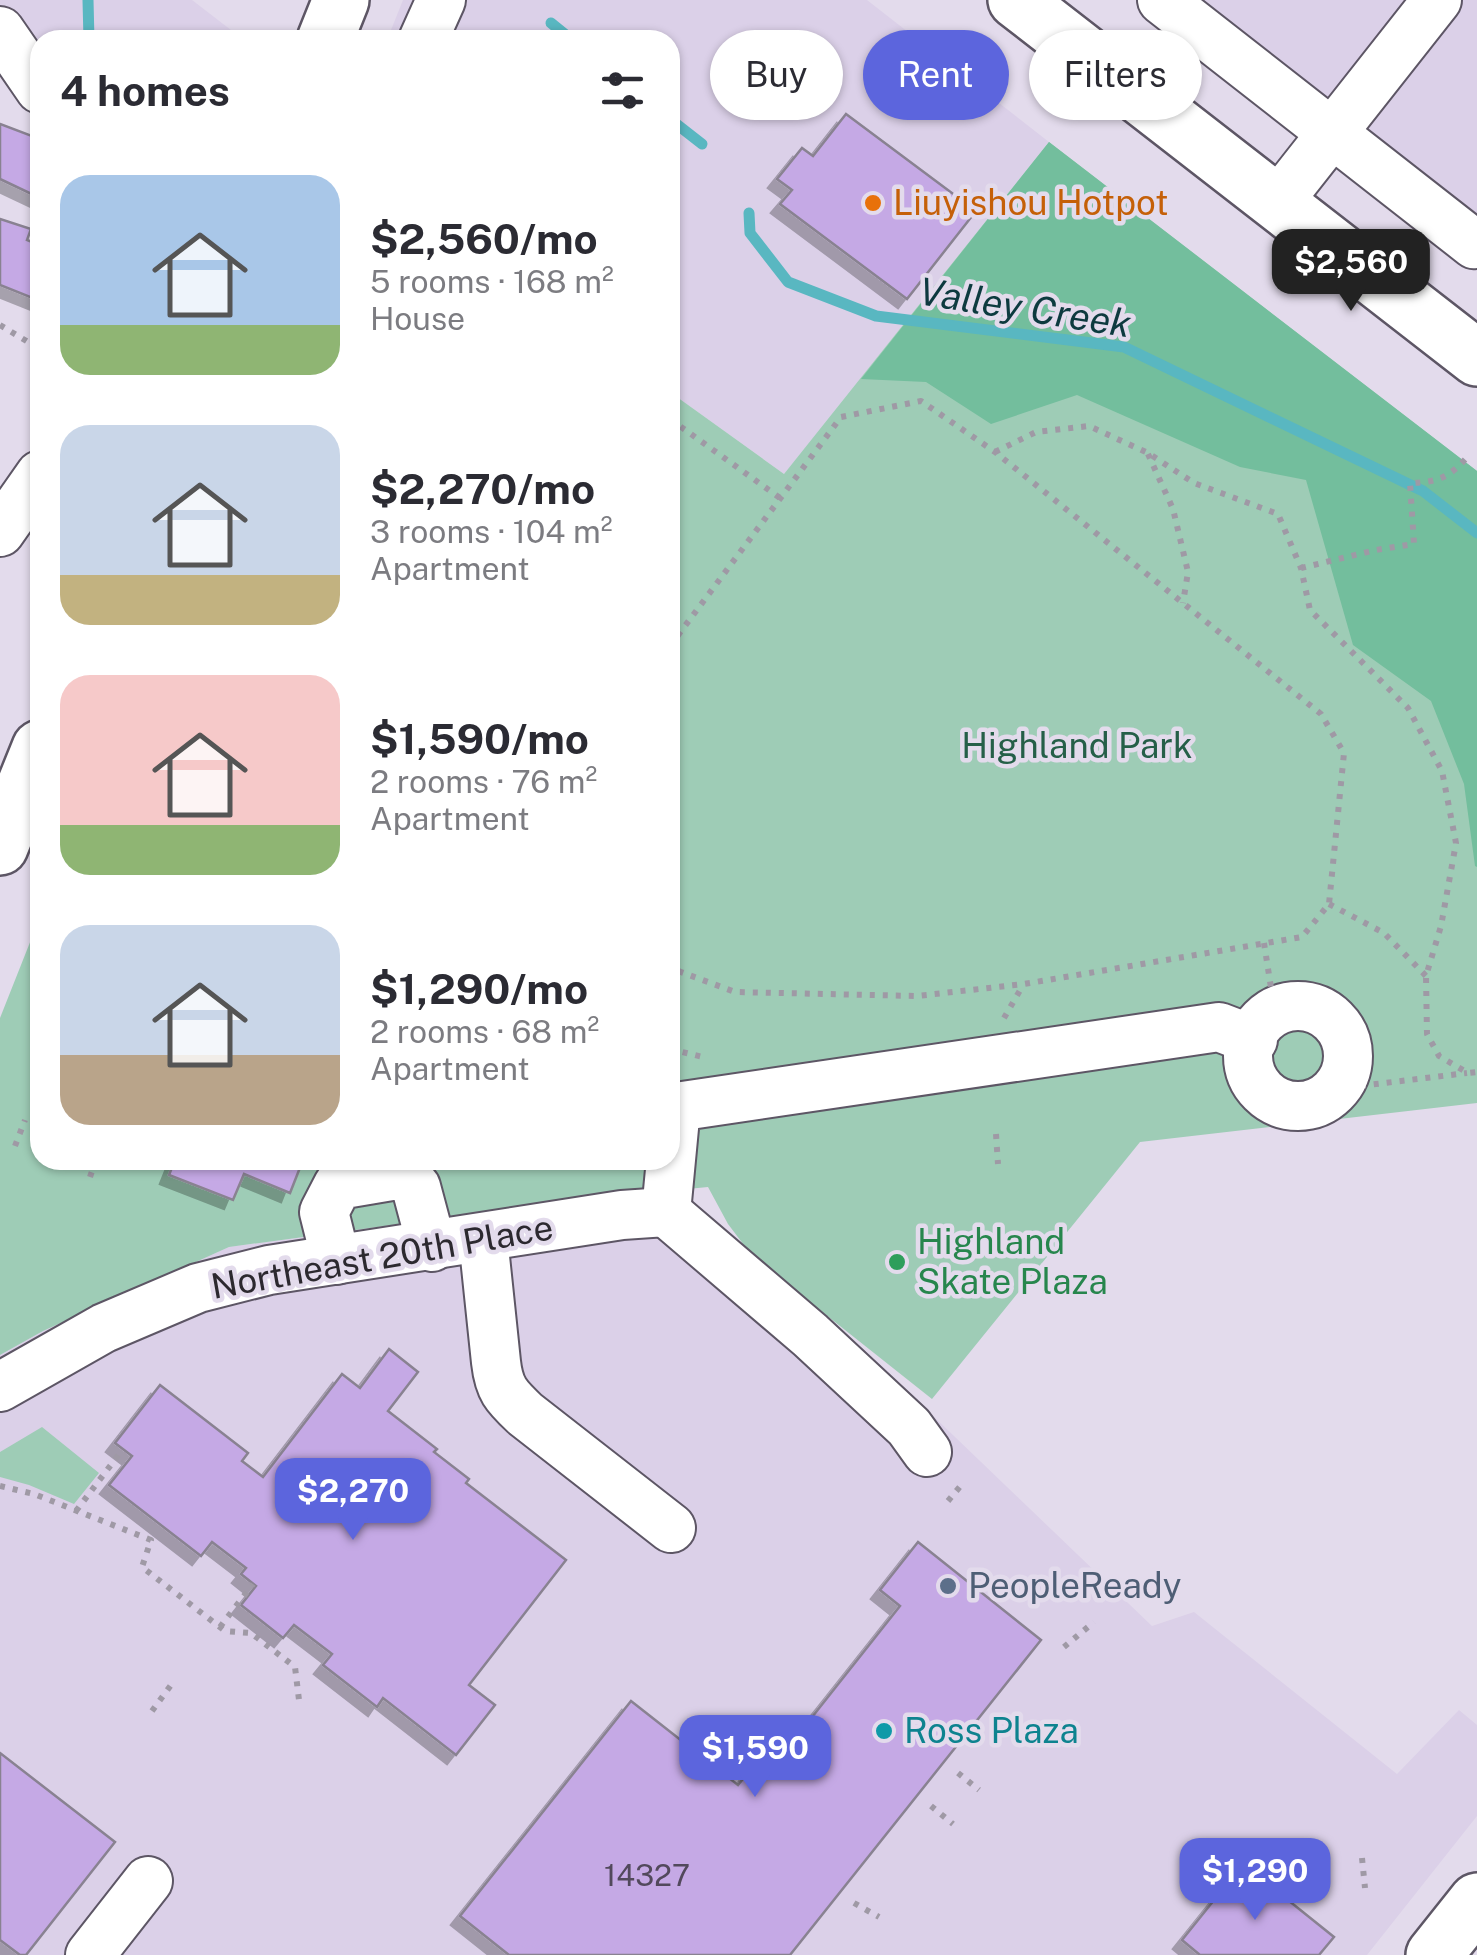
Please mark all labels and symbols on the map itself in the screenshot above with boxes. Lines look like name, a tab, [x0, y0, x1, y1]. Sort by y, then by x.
place label: Liuyishou Hotpot	[893, 182, 1169, 223]
marker: Liuyishou Hotpot	[862, 192, 884, 214]
pin: $2,560	[1270, 229, 1432, 314]
water label: Valley Creek	[916, 269, 1135, 347]
park label: Highland Park	[961, 725, 1193, 766]
street label: Northeast 20th Place	[208, 1206, 556, 1307]
place label: Highland Skate Plaza	[917, 1221, 1108, 1302]
marker: Highland Skate Plaza	[886, 1251, 908, 1273]
pin: $2,270	[272, 1458, 434, 1543]
place label: PeopleReady	[968, 1565, 1181, 1606]
marker: PeopleReady	[937, 1575, 959, 1597]
place label: Ross Plaza	[904, 1710, 1079, 1751]
pin: $1,590	[674, 1715, 836, 1800]
marker: Ross Plaza	[873, 1720, 895, 1742]
pin: $1,290	[1174, 1838, 1336, 1923]
house number: 14327	[604, 1857, 690, 1893]

